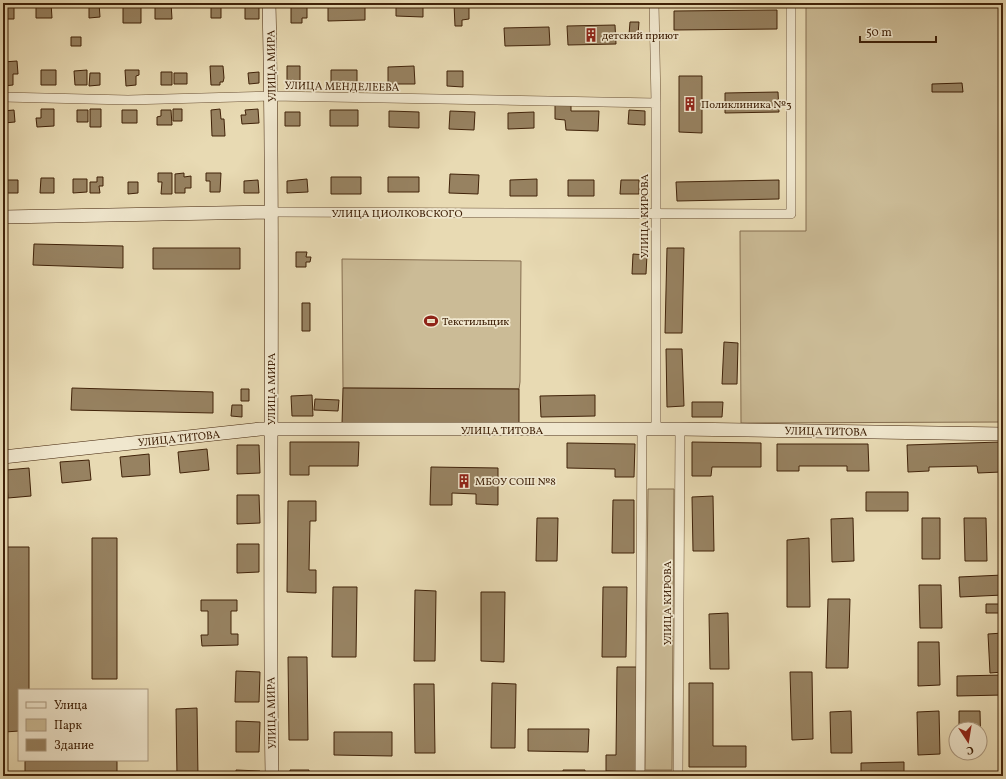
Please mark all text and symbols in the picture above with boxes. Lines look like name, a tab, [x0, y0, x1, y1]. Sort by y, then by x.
scale bar	[860, 18, 936, 44]
text: 50 m	[866, 25, 892, 41]
building icon: детский приют	[583, 27, 599, 43]
street label: УЛИЦА МИРА	[264, 29, 281, 102]
place label: детский приют	[602, 29, 679, 44]
street label: УЛИЦА МЕНДЕЛЕЕВА	[284, 79, 400, 96]
building icon: Поликлиника №3	[682, 96, 698, 112]
place label: Поликлиника №3	[701, 98, 792, 113]
street label: УЛИЦА КИРОВА	[638, 173, 653, 258]
street label: УЛИЦА ЦИОЛКОВСКОГО	[332, 207, 462, 222]
sports icon: Текстильщик	[423, 313, 439, 329]
place label: Текстильщик	[442, 315, 509, 330]
street label: УЛИЦА МИРА	[265, 353, 280, 425]
street label: УЛИЦА ТИТОВА	[461, 424, 544, 439]
street label: УЛИЦА ТИТОВА	[784, 424, 868, 441]
street label: УЛИЦА ТИТОВА	[137, 428, 221, 451]
building icon: МБОУ СОШ №8	[456, 473, 472, 489]
place label: МБОУ СОШ №8	[475, 475, 556, 490]
street label: УЛИЦА КИРОВА	[661, 560, 676, 645]
street label: УЛИЦА МИРА	[264, 676, 281, 749]
legend	[18, 689, 148, 761]
text: Улица	[54, 698, 87, 714]
text: Парк	[54, 718, 82, 734]
north arrow	[948, 721, 988, 761]
text: Здание	[54, 738, 94, 754]
text: С	[965, 741, 975, 757]

